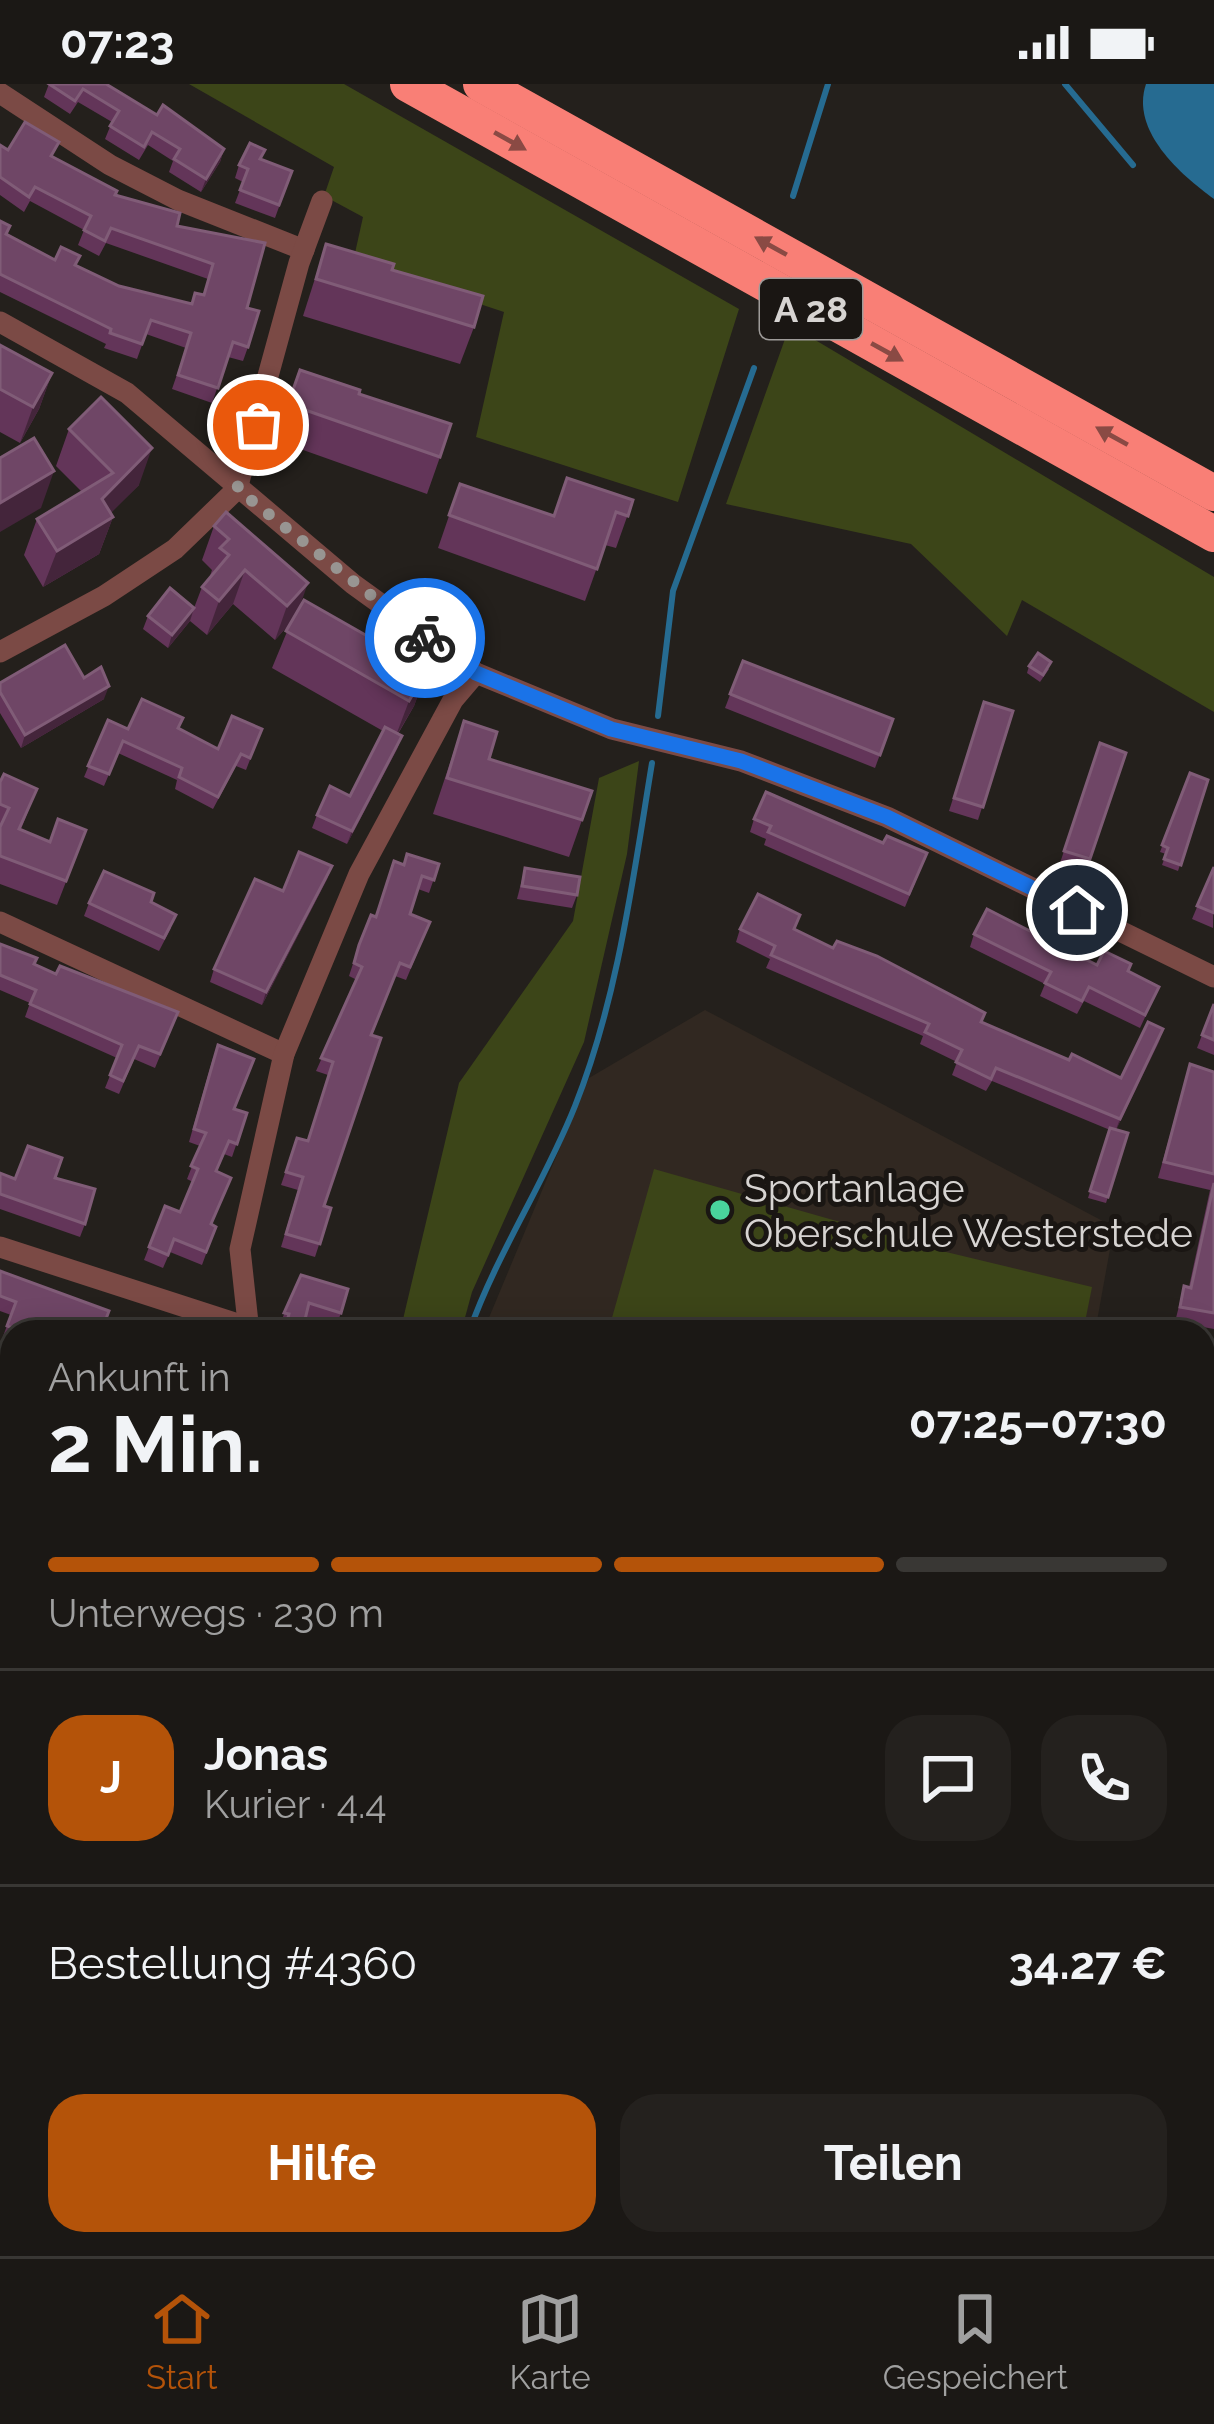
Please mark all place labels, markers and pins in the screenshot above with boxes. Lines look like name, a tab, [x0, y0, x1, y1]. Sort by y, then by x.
pin	[207, 374, 309, 476]
pin	[1026, 859, 1128, 961]
place label: Sportanlage Oberschule Westerstede	[744, 1165, 1193, 1256]
marker: Sportanlage Oberschule Westerstede	[707, 1197, 733, 1223]

